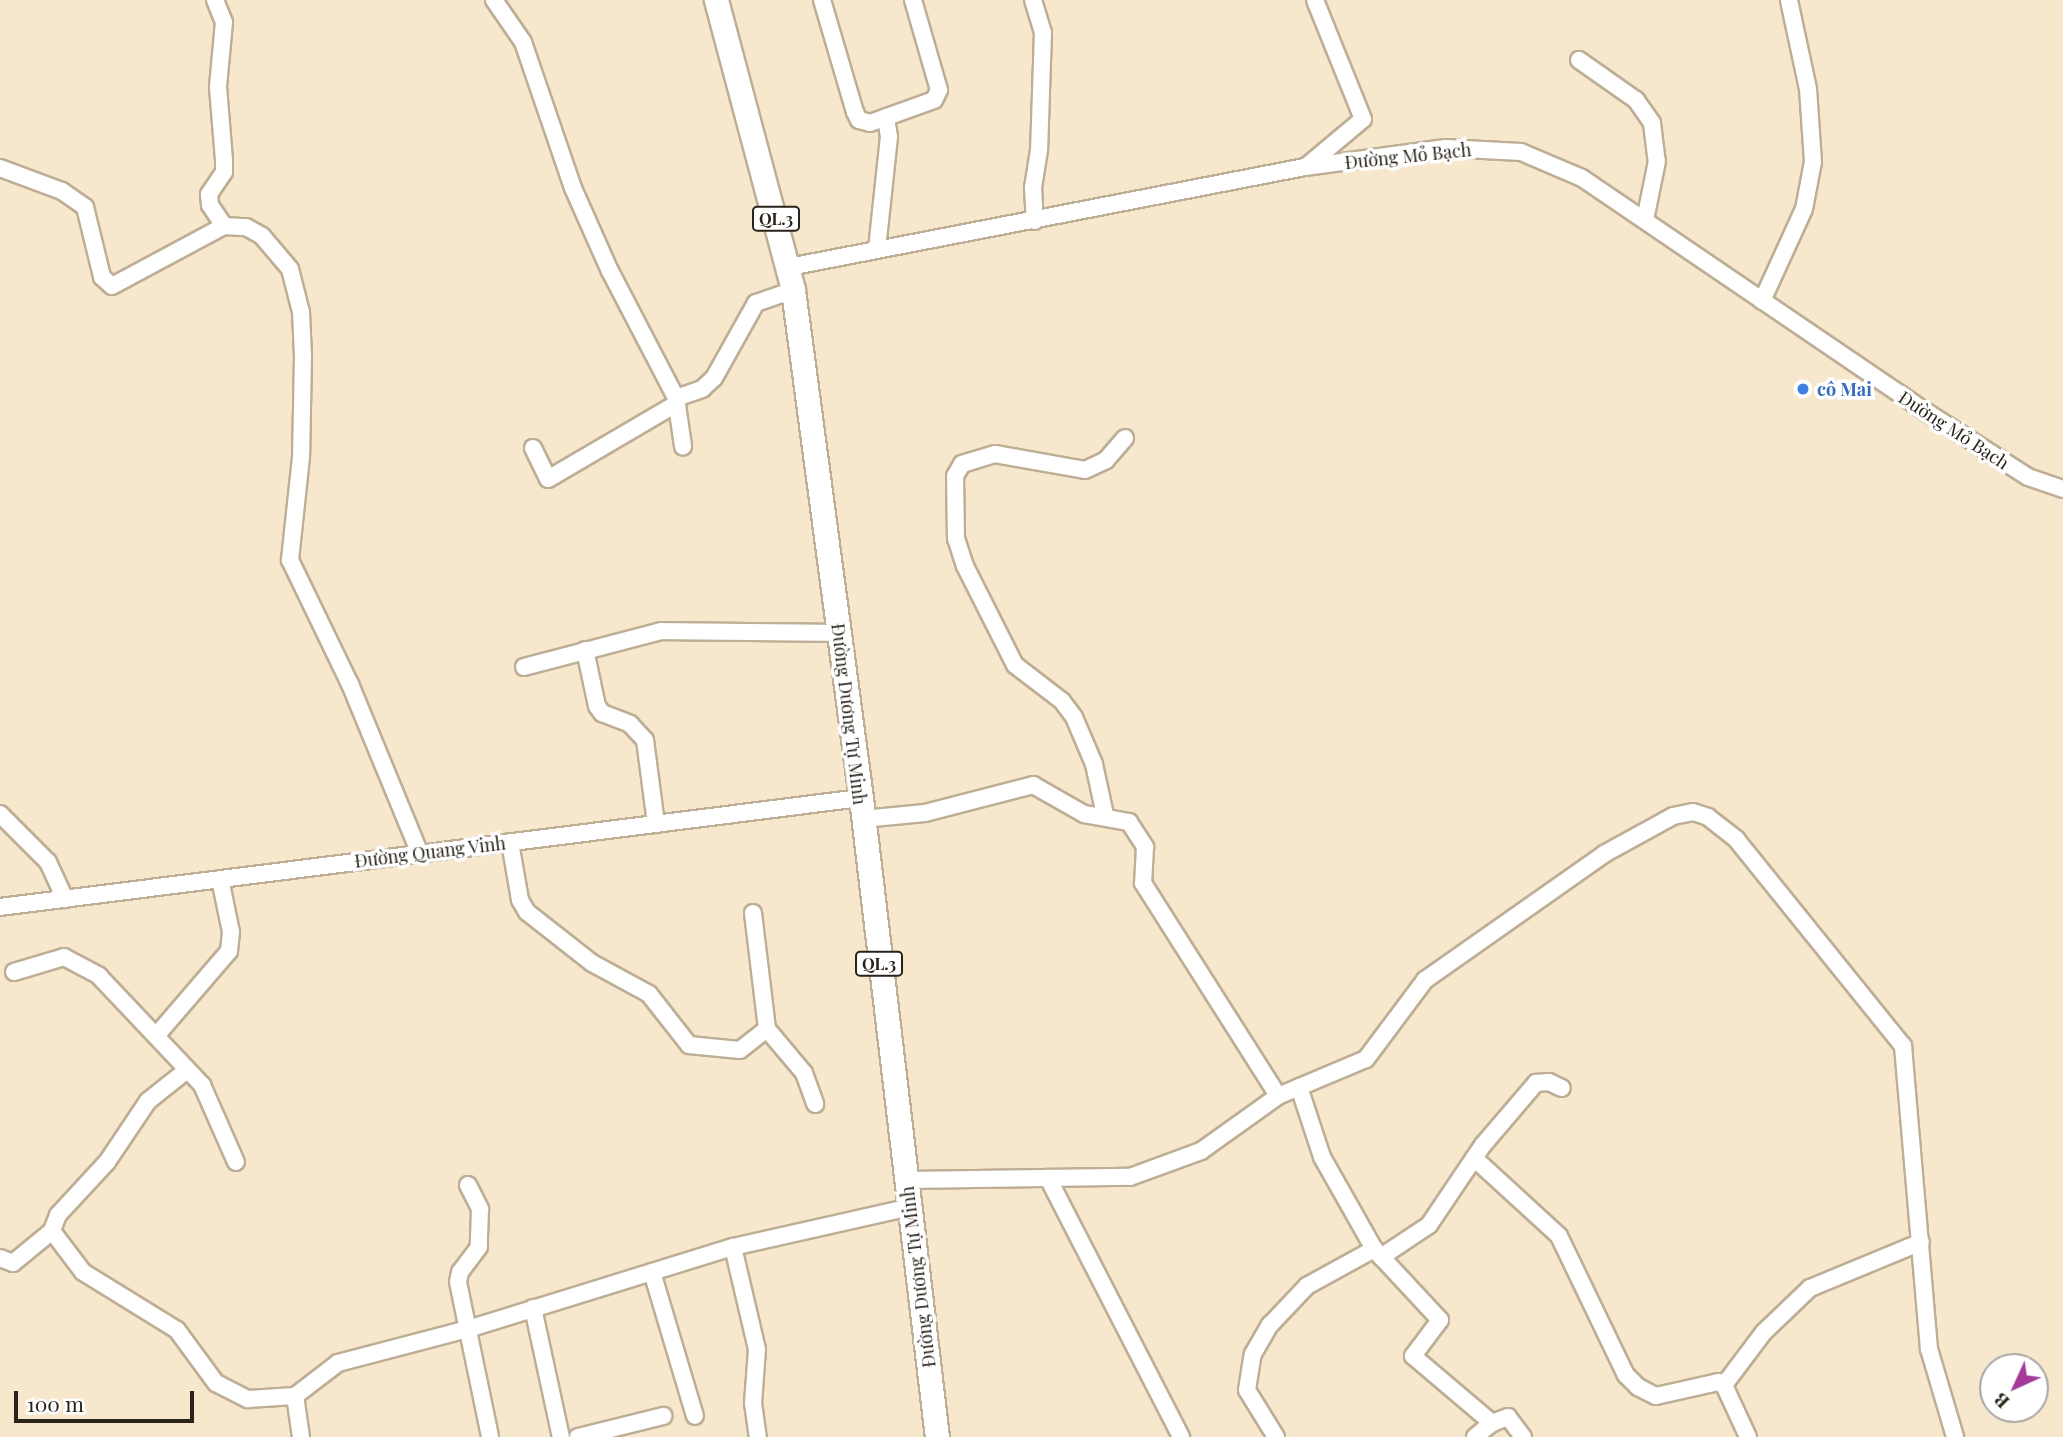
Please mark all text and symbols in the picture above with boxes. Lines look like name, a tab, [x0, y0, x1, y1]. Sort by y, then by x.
street label: Đường Mỏ Bạch	[1344, 139, 1472, 173]
road number: QL.3	[752, 206, 800, 232]
place label: cô Mai	[1817, 378, 1872, 400]
marker: cô Mai	[1795, 381, 1811, 397]
street label: Đường Mỏ Bạch	[1895, 386, 2013, 474]
street label: Đường Dương Tự Minh	[827, 622, 871, 806]
street label: Đường Quang Vinh	[353, 832, 507, 872]
road number: QL.3	[854, 952, 903, 976]
street label: Đường Dương Tự Minh	[896, 1185, 940, 1369]
north arrow	[1979, 1353, 2049, 1423]
scale bar	[18, 1378, 198, 1422]
text: B	[1987, 1388, 2014, 1415]
text: 100 m	[27, 1389, 84, 1417]

